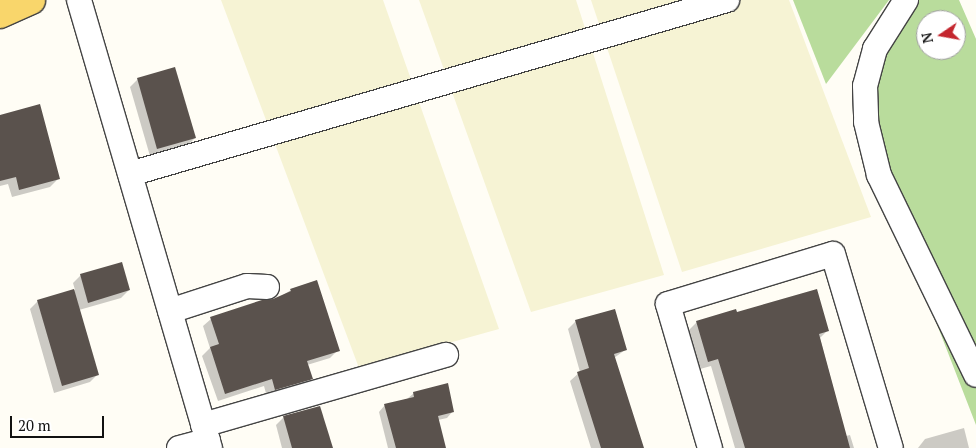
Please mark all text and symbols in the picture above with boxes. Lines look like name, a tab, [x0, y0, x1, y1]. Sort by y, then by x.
north arrow	[916, 10, 966, 60]
text: N	[916, 31, 937, 45]
scale bar	[12, 406, 106, 438]
text: 20 m	[18, 415, 51, 435]

